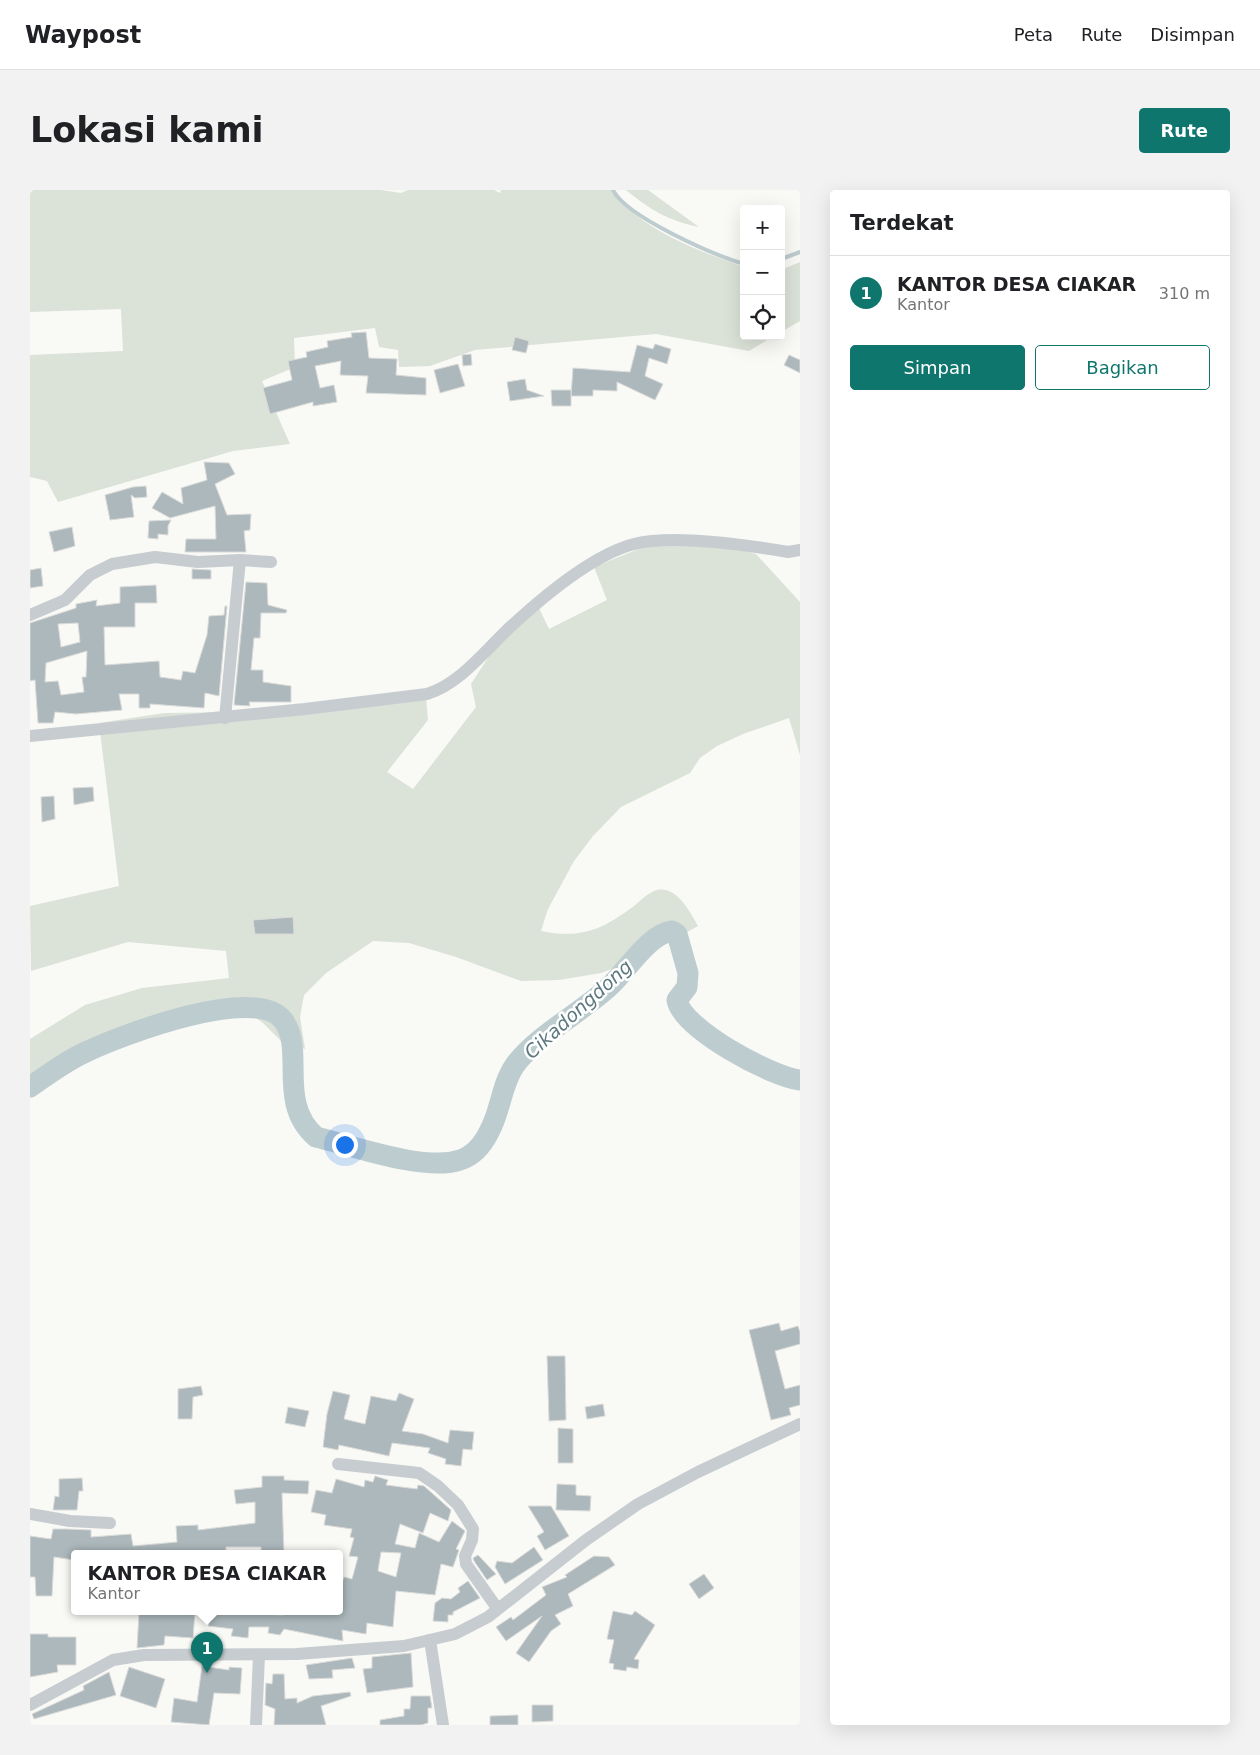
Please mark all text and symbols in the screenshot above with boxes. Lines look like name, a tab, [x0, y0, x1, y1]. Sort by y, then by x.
text: Waypost	[25, 21, 141, 49]
text: Peta	[1014, 24, 1053, 45]
text: Rute	[1081, 24, 1122, 45]
text: Disimpan	[1150, 24, 1235, 45]
button: Rute	[1139, 108, 1230, 153]
text: Lokasi kami	[30, 110, 264, 150]
map controls	[740, 205, 785, 340]
button: +	[740, 205, 785, 250]
text: Terdekat	[850, 211, 954, 235]
button: −	[740, 250, 785, 295]
text: KANTOR DESA CIAKAR	[897, 273, 1136, 295]
text: 1	[860, 284, 872, 303]
text: 310 m	[1159, 284, 1210, 303]
button: locate	[740, 295, 785, 340]
text: Kantor	[897, 295, 950, 314]
button: Simpan	[850, 345, 1025, 390]
button: Bagikan	[1035, 345, 1210, 390]
water label: Cikadongdong	[520, 955, 636, 1063]
your location	[332, 1132, 358, 1158]
popup	[71, 1550, 343, 1615]
text: KANTOR DESA CIAKAR	[87, 1562, 327, 1584]
text: Kantor	[87, 1584, 140, 1603]
pin: 1	[191, 1632, 223, 1673]

